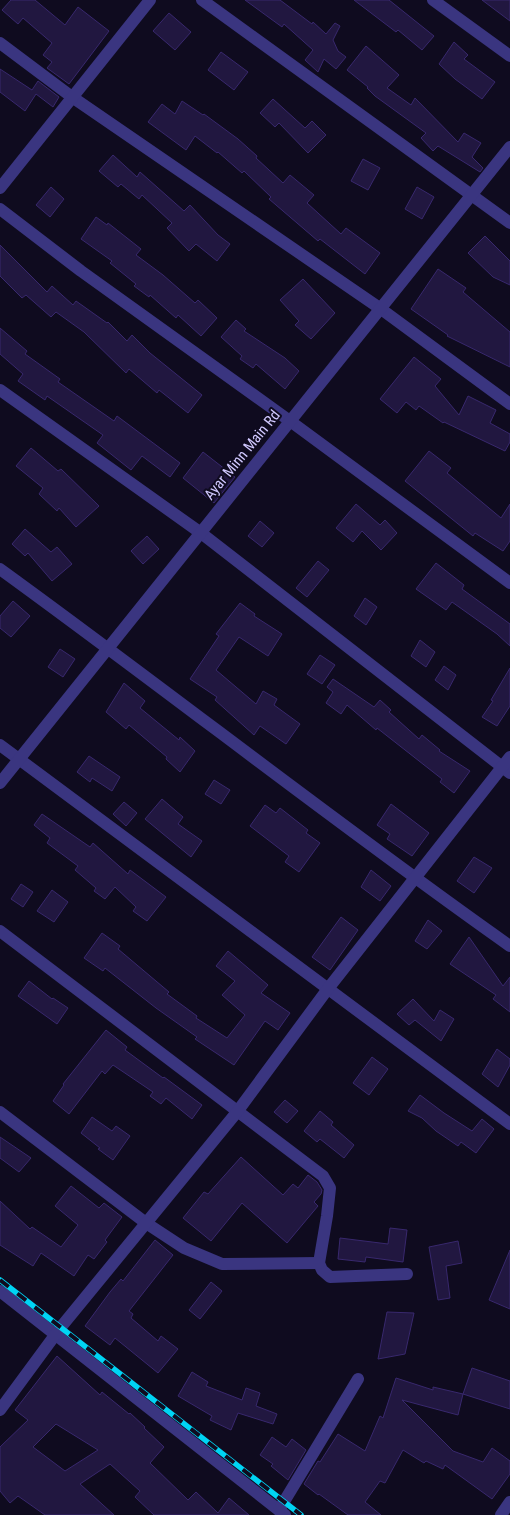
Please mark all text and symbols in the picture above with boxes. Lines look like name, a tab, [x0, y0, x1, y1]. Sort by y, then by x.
street label: Ayar Minn Main Rd	[200, 406, 284, 504]

